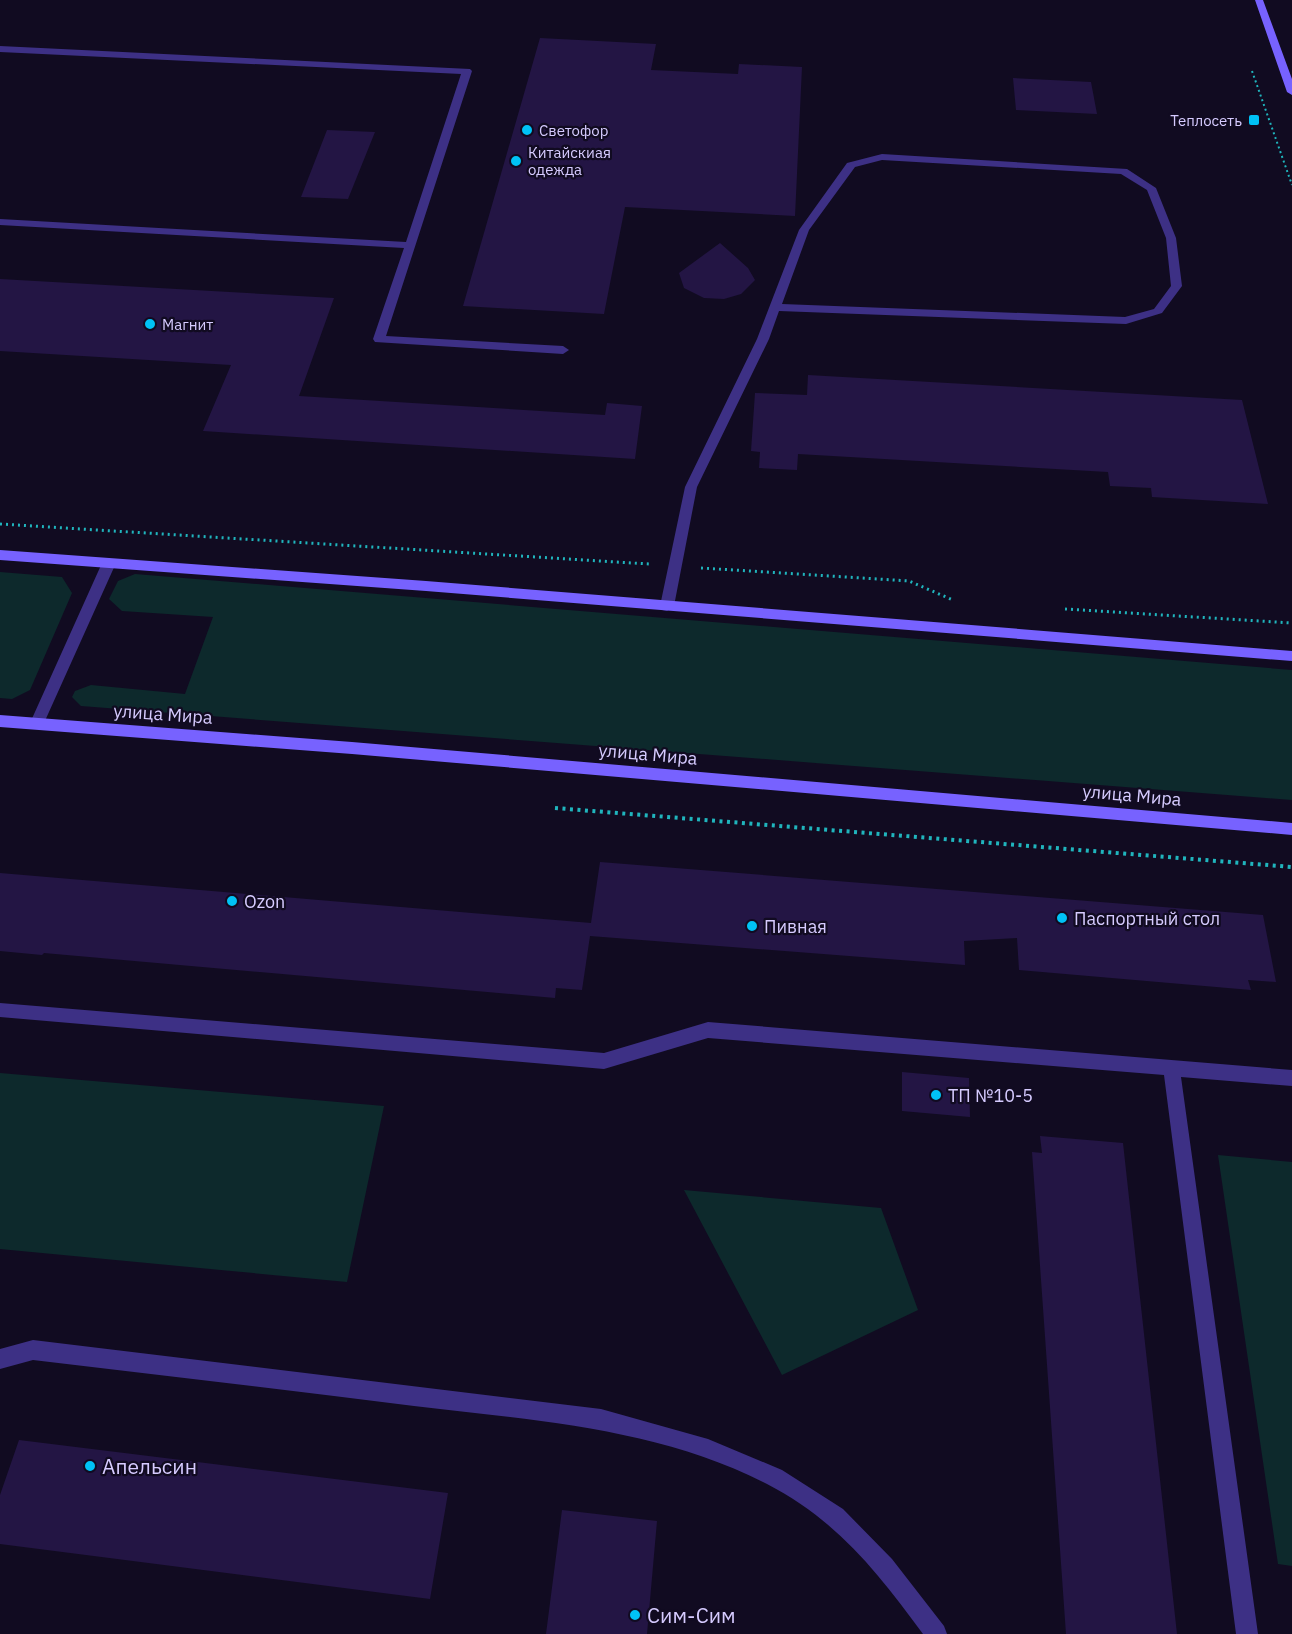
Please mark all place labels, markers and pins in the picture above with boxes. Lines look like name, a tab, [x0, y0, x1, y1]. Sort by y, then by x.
place label: Теплосеть	[1170, 111, 1242, 130]
marker: Теплосеть	[1247, 113, 1261, 127]
place label: Светофор	[539, 121, 608, 140]
marker: Светофор	[520, 123, 534, 137]
place label: Китайскиая одежда	[528, 143, 611, 179]
marker: Китайскиая одежда	[509, 154, 523, 168]
place label: Магнит	[162, 315, 213, 334]
marker: Магнит	[143, 317, 157, 331]
place label: Ozon	[244, 890, 285, 913]
marker: Ozon	[225, 894, 239, 908]
place label: Паспортный стол	[1074, 907, 1220, 930]
marker: Паспортный стол	[1055, 911, 1069, 925]
place label: Пивная	[764, 915, 827, 938]
marker: Пивная	[745, 919, 759, 933]
place label: ТП №10-5	[948, 1084, 1033, 1107]
marker: ТП №10-5	[929, 1088, 943, 1102]
place label: Апельсин	[102, 1452, 197, 1480]
marker: Апельсин	[83, 1459, 97, 1473]
place label: Сим-Сим	[647, 1601, 736, 1629]
marker: Сим-Сим	[628, 1608, 642, 1622]

